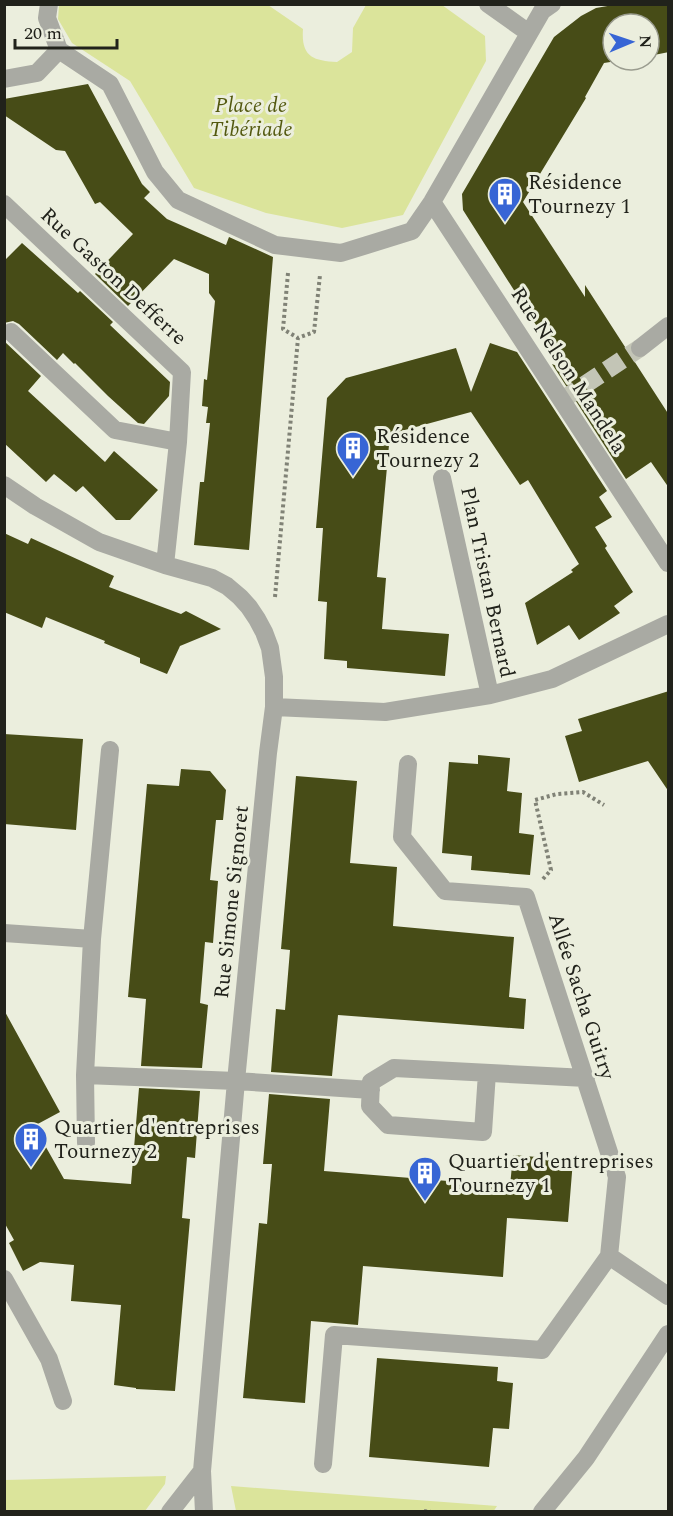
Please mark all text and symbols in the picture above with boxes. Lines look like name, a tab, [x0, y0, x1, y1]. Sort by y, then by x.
scale bar	[15, 12, 117, 50]
north arrow	[601, 12, 661, 72]
text: 20 m	[24, 20, 62, 47]
text: N	[633, 35, 657, 48]
park label: Place de Tibériade	[210, 90, 292, 146]
place label: Résidence Tournezy 1	[528, 167, 631, 223]
building icon: Résidence Tournezy 1	[487, 176, 523, 223]
street label: Rue Gaston Defferre	[33, 200, 194, 353]
street label: Rue Nelson Mandela	[502, 281, 635, 461]
place label: Résidence Tournezy 2	[376, 421, 479, 477]
building icon: Résidence Tournezy 2	[335, 430, 371, 477]
street label: Plan Tristan Bernard	[451, 484, 523, 681]
street label: Rue Simone Signoret	[206, 804, 258, 1000]
street label: Allée Sacha Guitry	[539, 909, 623, 1085]
place label: Quartier d'entreprises Tournezy 2	[54, 1112, 260, 1168]
building icon: Quartier d'entreprises Tournezy 2	[13, 1121, 49, 1168]
place label: Quartier d'entreprises Tournezy 1	[448, 1146, 654, 1202]
building icon: Quartier d'entreprises Tournezy 1	[407, 1155, 443, 1202]

